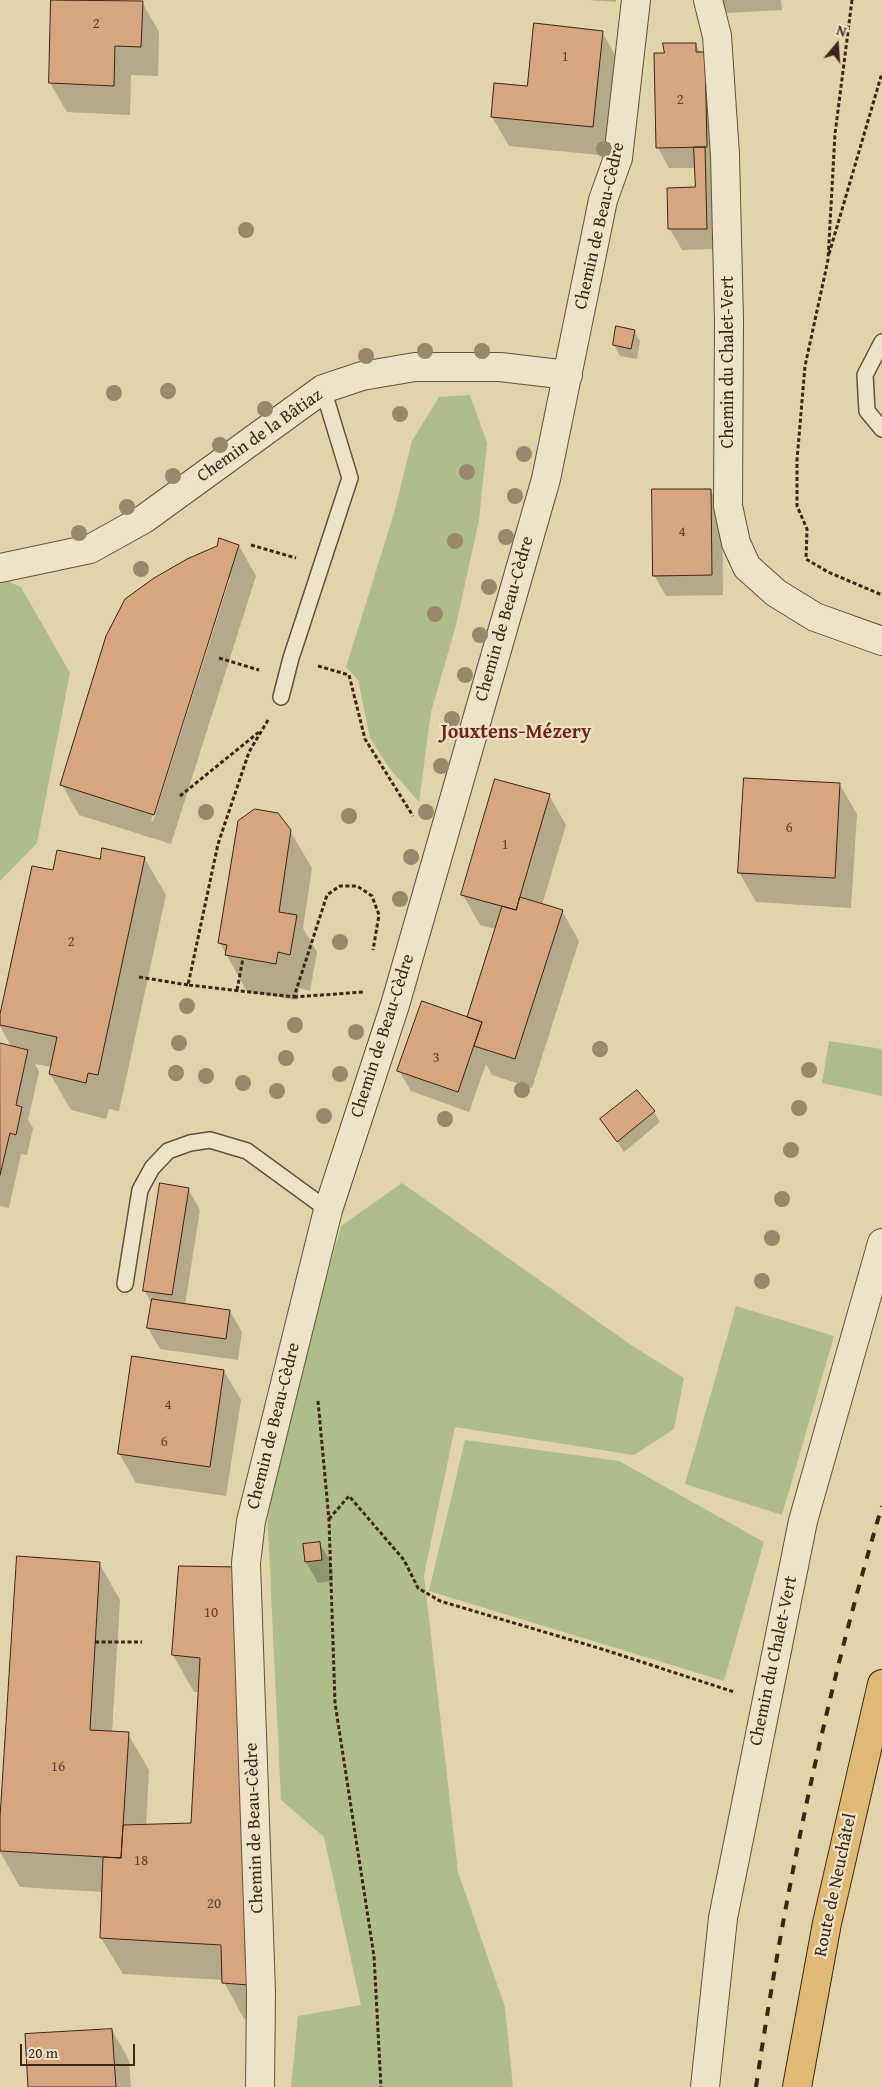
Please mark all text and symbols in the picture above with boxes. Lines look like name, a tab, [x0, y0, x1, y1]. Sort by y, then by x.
house number: 2	[92, 15, 100, 33]
north arrow	[812, 20, 862, 70]
text: N	[834, 20, 849, 42]
house number: 1	[561, 48, 569, 66]
house number: 2	[676, 91, 684, 109]
street label: Chemin de Beau-Cèdre	[570, 140, 630, 312]
street label: Chemin du Chalet-Vert	[717, 276, 739, 448]
street label: Chemin de la Bâtiaz	[193, 385, 327, 487]
house number: 4	[678, 523, 686, 541]
street label: Chemin de Beau-Cèdre	[471, 534, 539, 704]
district label: Jouxtens-Mézery	[441, 721, 591, 745]
house number: 6	[785, 819, 793, 837]
house number: 1	[501, 836, 509, 854]
house number: 2	[67, 933, 75, 951]
street label: Chemin de Beau-Cèdre	[346, 951, 420, 1121]
house number: 3	[432, 1049, 440, 1067]
street label: Chemin de Beau-Cèdre	[243, 1341, 305, 1511]
house number: 4	[164, 1396, 172, 1414]
house number: 6	[160, 1433, 168, 1451]
street label: Chemin du Chalet-Vert	[745, 1574, 803, 1748]
house number: 10	[204, 1604, 218, 1622]
street label: Chemin de Beau-Cèdre	[241, 1742, 269, 1914]
house number: 16	[51, 1758, 65, 1776]
street label: Route de Neuchâtel	[810, 1811, 862, 1959]
house number: 18	[134, 1852, 148, 1870]
house number: 20	[207, 1895, 221, 1913]
scale bar	[22, 2034, 138, 2066]
text: 20 m	[28, 2042, 58, 2063]

